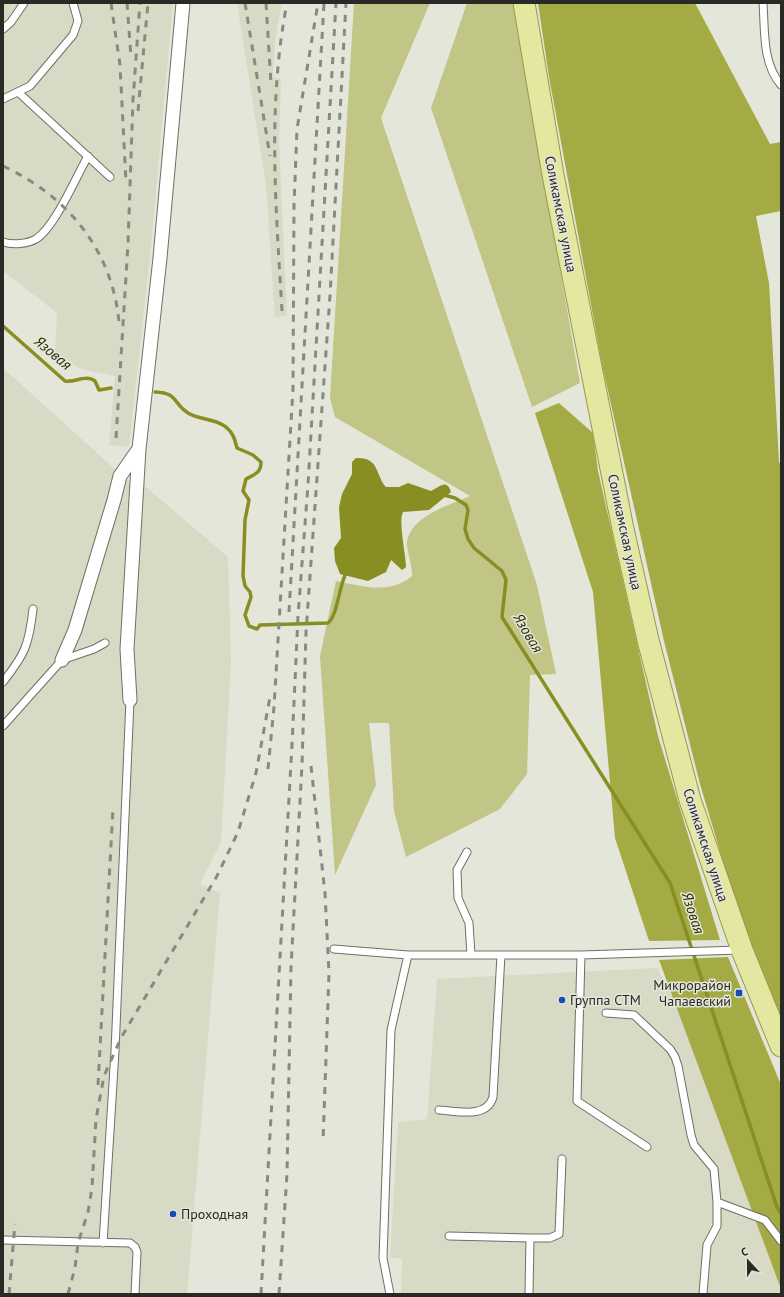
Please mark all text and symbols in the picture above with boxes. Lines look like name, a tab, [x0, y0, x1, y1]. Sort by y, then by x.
street label: Соликамская улица	[541, 154, 581, 274]
water label: Язовая	[30, 331, 76, 374]
street label: Соликамская улица	[604, 472, 646, 592]
water label: Язовая	[509, 609, 548, 656]
street label: Соликамская улица	[679, 786, 733, 904]
water label: Язовая	[677, 888, 709, 936]
place label: Микрорайон Чапаевский	[653, 976, 731, 1010]
marker: Микрорайон Чапаевский	[734, 988, 744, 998]
place label: Группа СТМ	[570, 991, 641, 1009]
marker: Группа СТМ	[557, 995, 567, 1005]
place label: Проходная	[181, 1205, 248, 1223]
marker: Проходная	[168, 1209, 178, 1219]
north arrow	[728, 1241, 768, 1281]
text: С	[739, 1244, 750, 1259]

